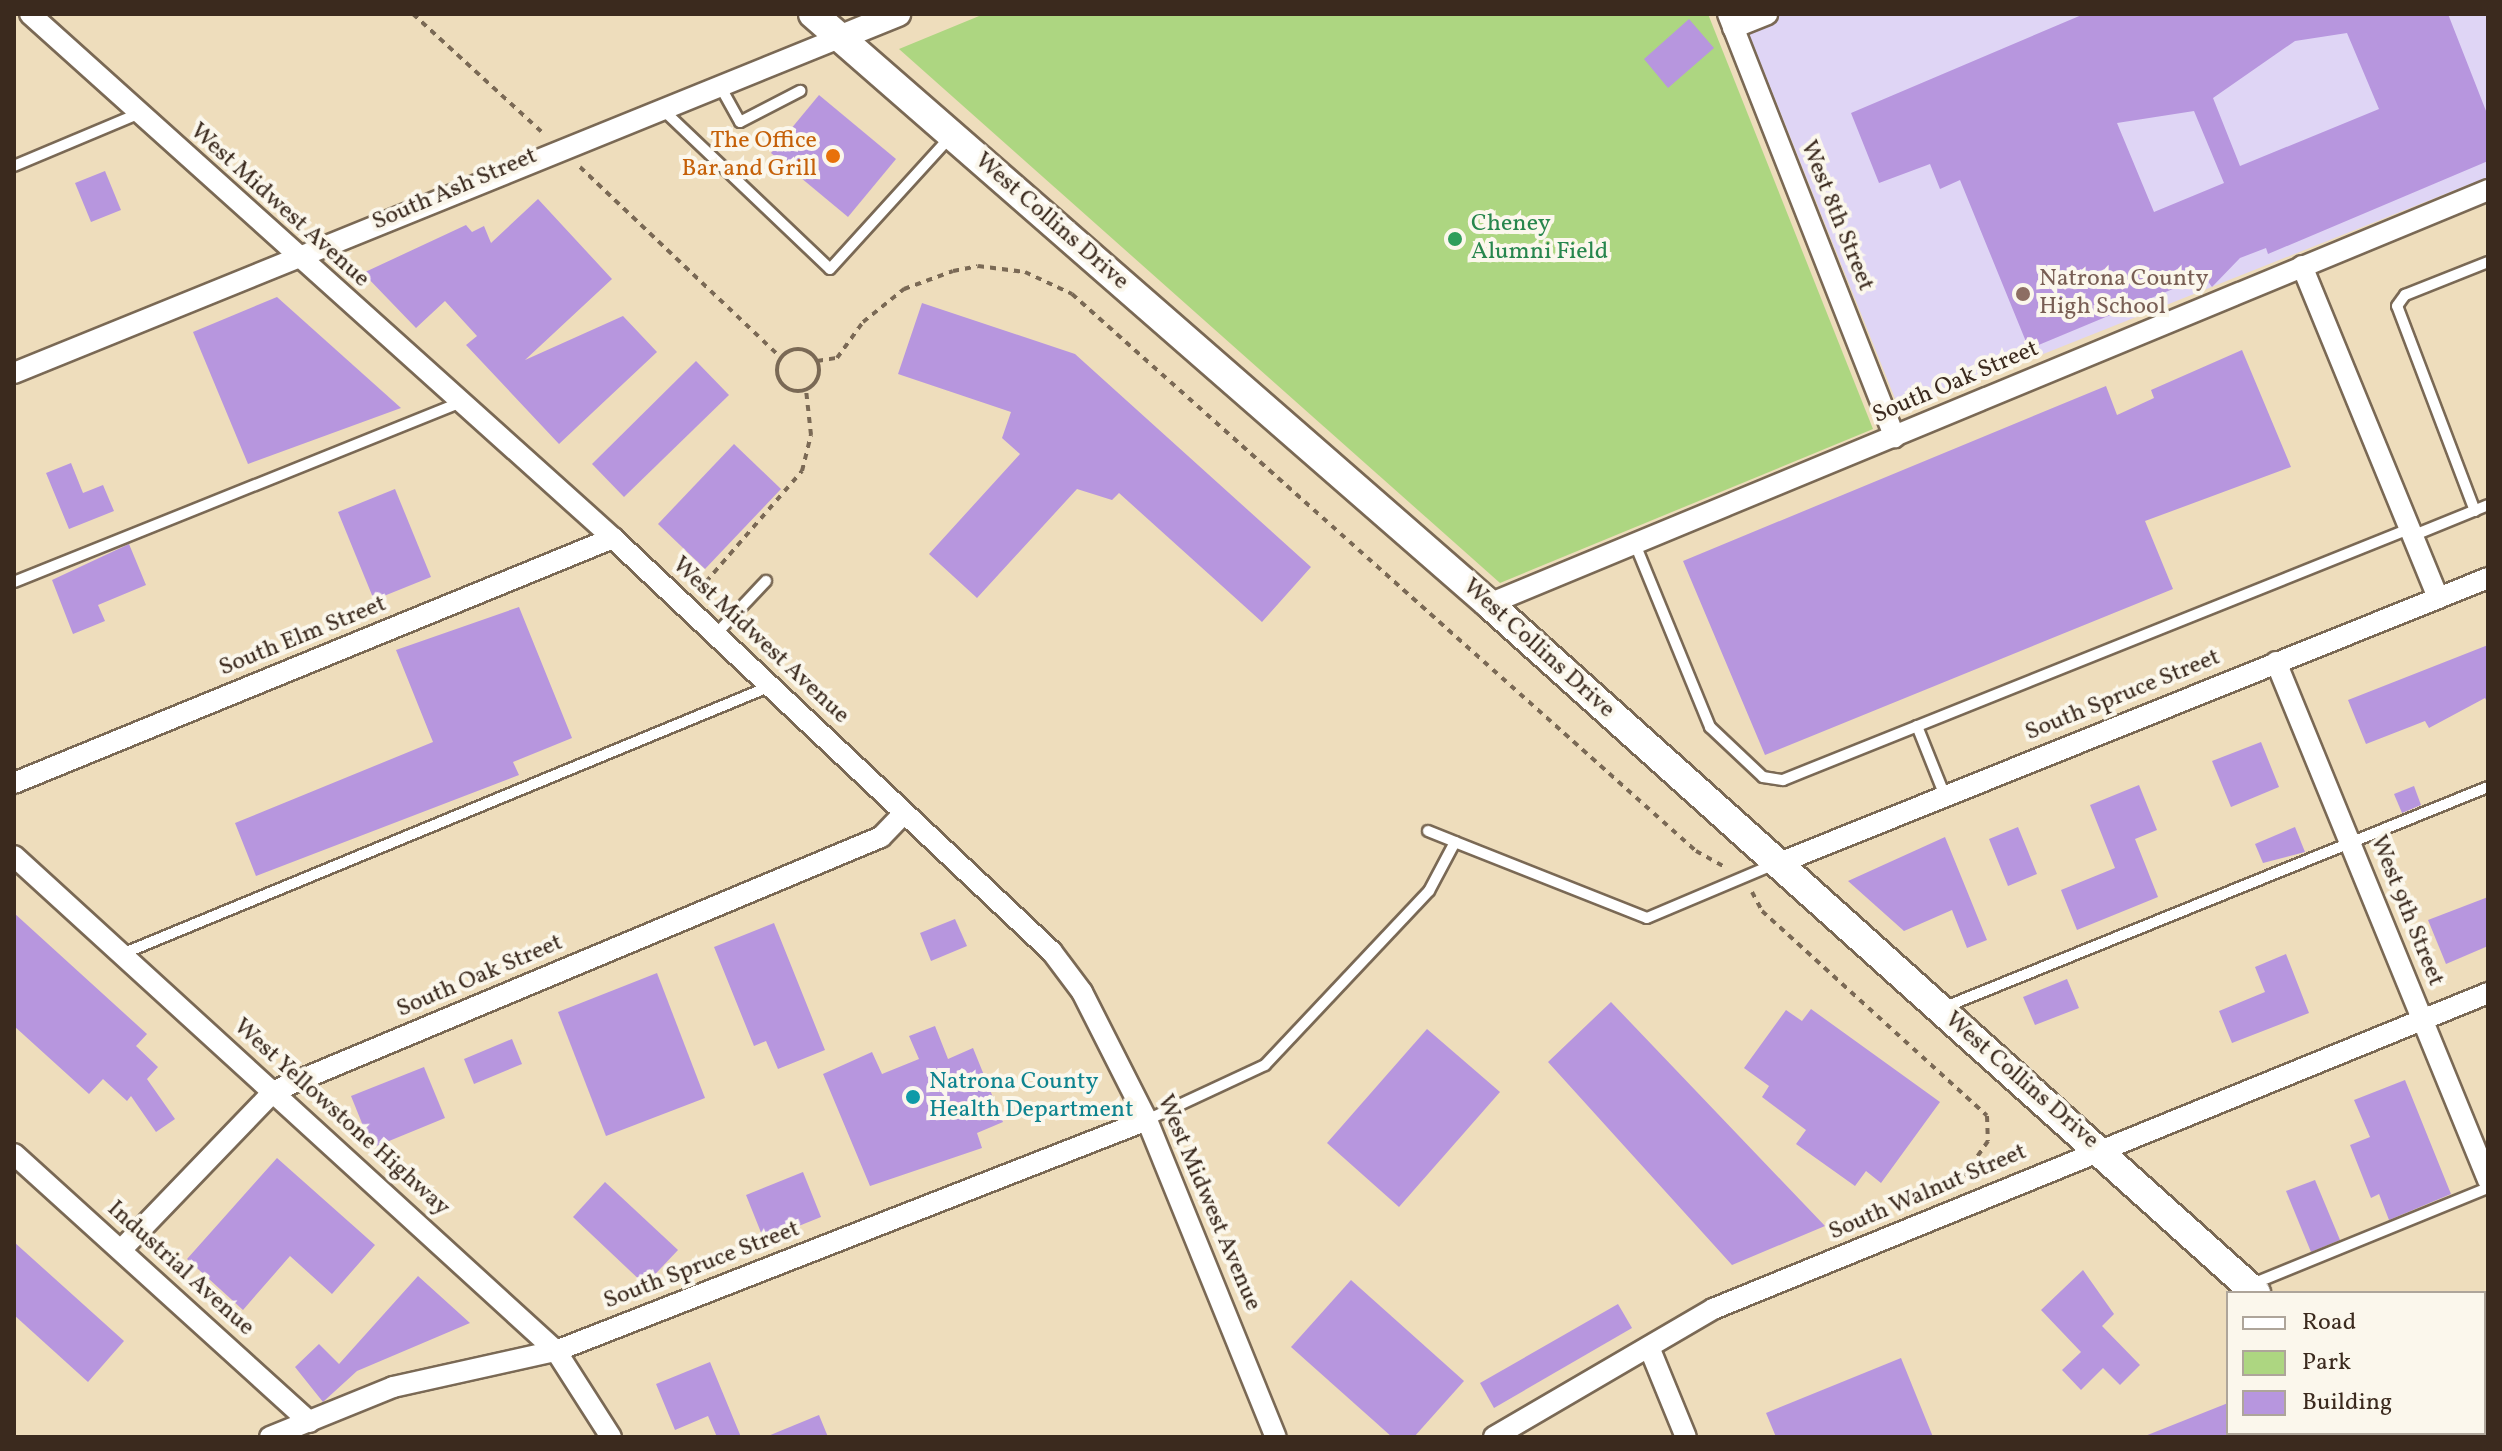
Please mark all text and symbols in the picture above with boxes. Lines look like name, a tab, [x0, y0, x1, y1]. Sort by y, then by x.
street label: West Midwest Avenue	[183, 118, 375, 294]
place label: The Office Bar and Grill	[681, 128, 817, 184]
street label: West 8th Street	[1793, 137, 1879, 295]
street label: South Ash Street	[368, 142, 542, 238]
marker: The Office Bar and Grill	[824, 147, 842, 165]
street label: West Collins Drive	[968, 147, 1134, 297]
place label: Cheney Alumni Field	[1471, 211, 1608, 267]
marker: Cheney Alumni Field	[1446, 230, 1464, 248]
place label: Natrona County High School	[2039, 266, 2208, 322]
marker: Natrona County High School	[2014, 285, 2032, 303]
street label: South Oak Street	[1869, 335, 2043, 431]
street label: West Midwest Avenue	[665, 551, 855, 731]
street label: West Collins Drive	[1456, 573, 1620, 725]
street label: South Elm Street	[215, 590, 391, 684]
street label: South Spruce Street	[2021, 644, 2225, 748]
street label: West 9th Street	[2363, 831, 2449, 991]
street label: South Oak Street	[393, 929, 567, 1025]
street label: West Collins Drive	[1938, 1006, 2104, 1156]
street label: West Yellowstone Highway	[226, 1013, 456, 1223]
place label: Natrona County Health Department	[929, 1069, 1134, 1125]
marker: Natrona County Health Department	[904, 1088, 922, 1106]
street label: West Midwest Avenue	[1149, 1091, 1267, 1315]
street label: South Walnut Street	[1825, 1138, 2031, 1248]
street label: Industrial Avenue	[100, 1195, 260, 1343]
street label: South Spruce Street	[600, 1215, 804, 1317]
legend	[2226, 1291, 2486, 1435]
text: Road	[2302, 1306, 2356, 1340]
text: Park	[2302, 1346, 2351, 1380]
text: Building	[2302, 1386, 2392, 1420]

